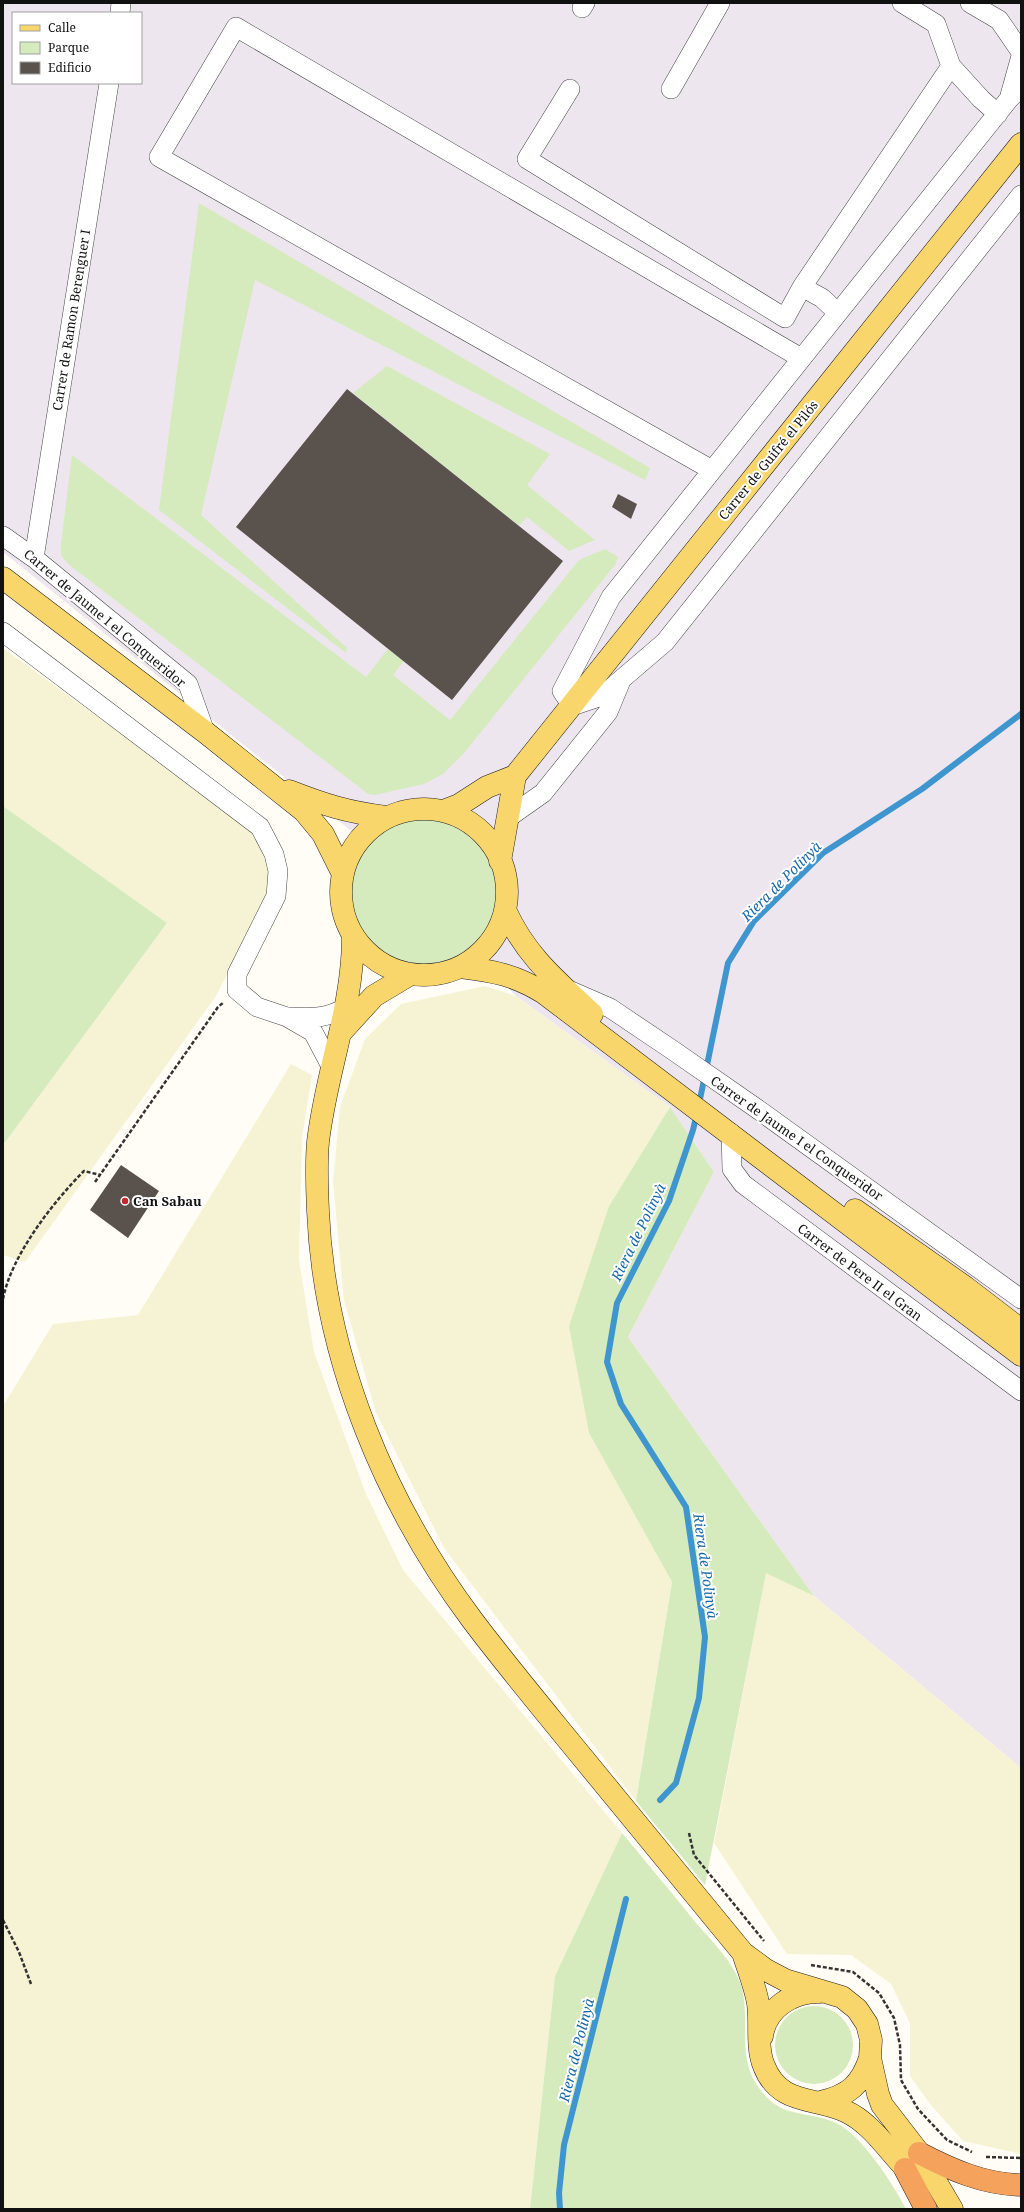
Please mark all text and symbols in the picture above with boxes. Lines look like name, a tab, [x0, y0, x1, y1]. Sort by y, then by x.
legend	[12, 12, 142, 84]
text: Calle	[48, 19, 76, 36]
text: Parque	[48, 39, 89, 56]
text: Edificio	[48, 59, 91, 76]
street label: Carrer de Ramon Berenguer I	[48, 228, 94, 412]
street label: Carrer de Guifré el Pilós	[714, 396, 822, 524]
street label: Carrer de Jaume I el Conqueridor	[20, 545, 190, 691]
water label: Riera de Polinyà	[736, 836, 826, 926]
street label: Carrer de Jaume I el Conqueridor	[707, 1071, 887, 1205]
water label: Riera de Polinyà	[606, 1179, 670, 1285]
place label: Can Sabau	[133, 1192, 202, 1210]
marker: Can Sabau	[120, 1196, 130, 1206]
street label: Carrer de Pere II el Gran	[794, 1219, 926, 1325]
water label: Riera de Polinyà	[689, 1511, 723, 1621]
water label: Riera de Polinyà	[554, 1995, 598, 2105]

